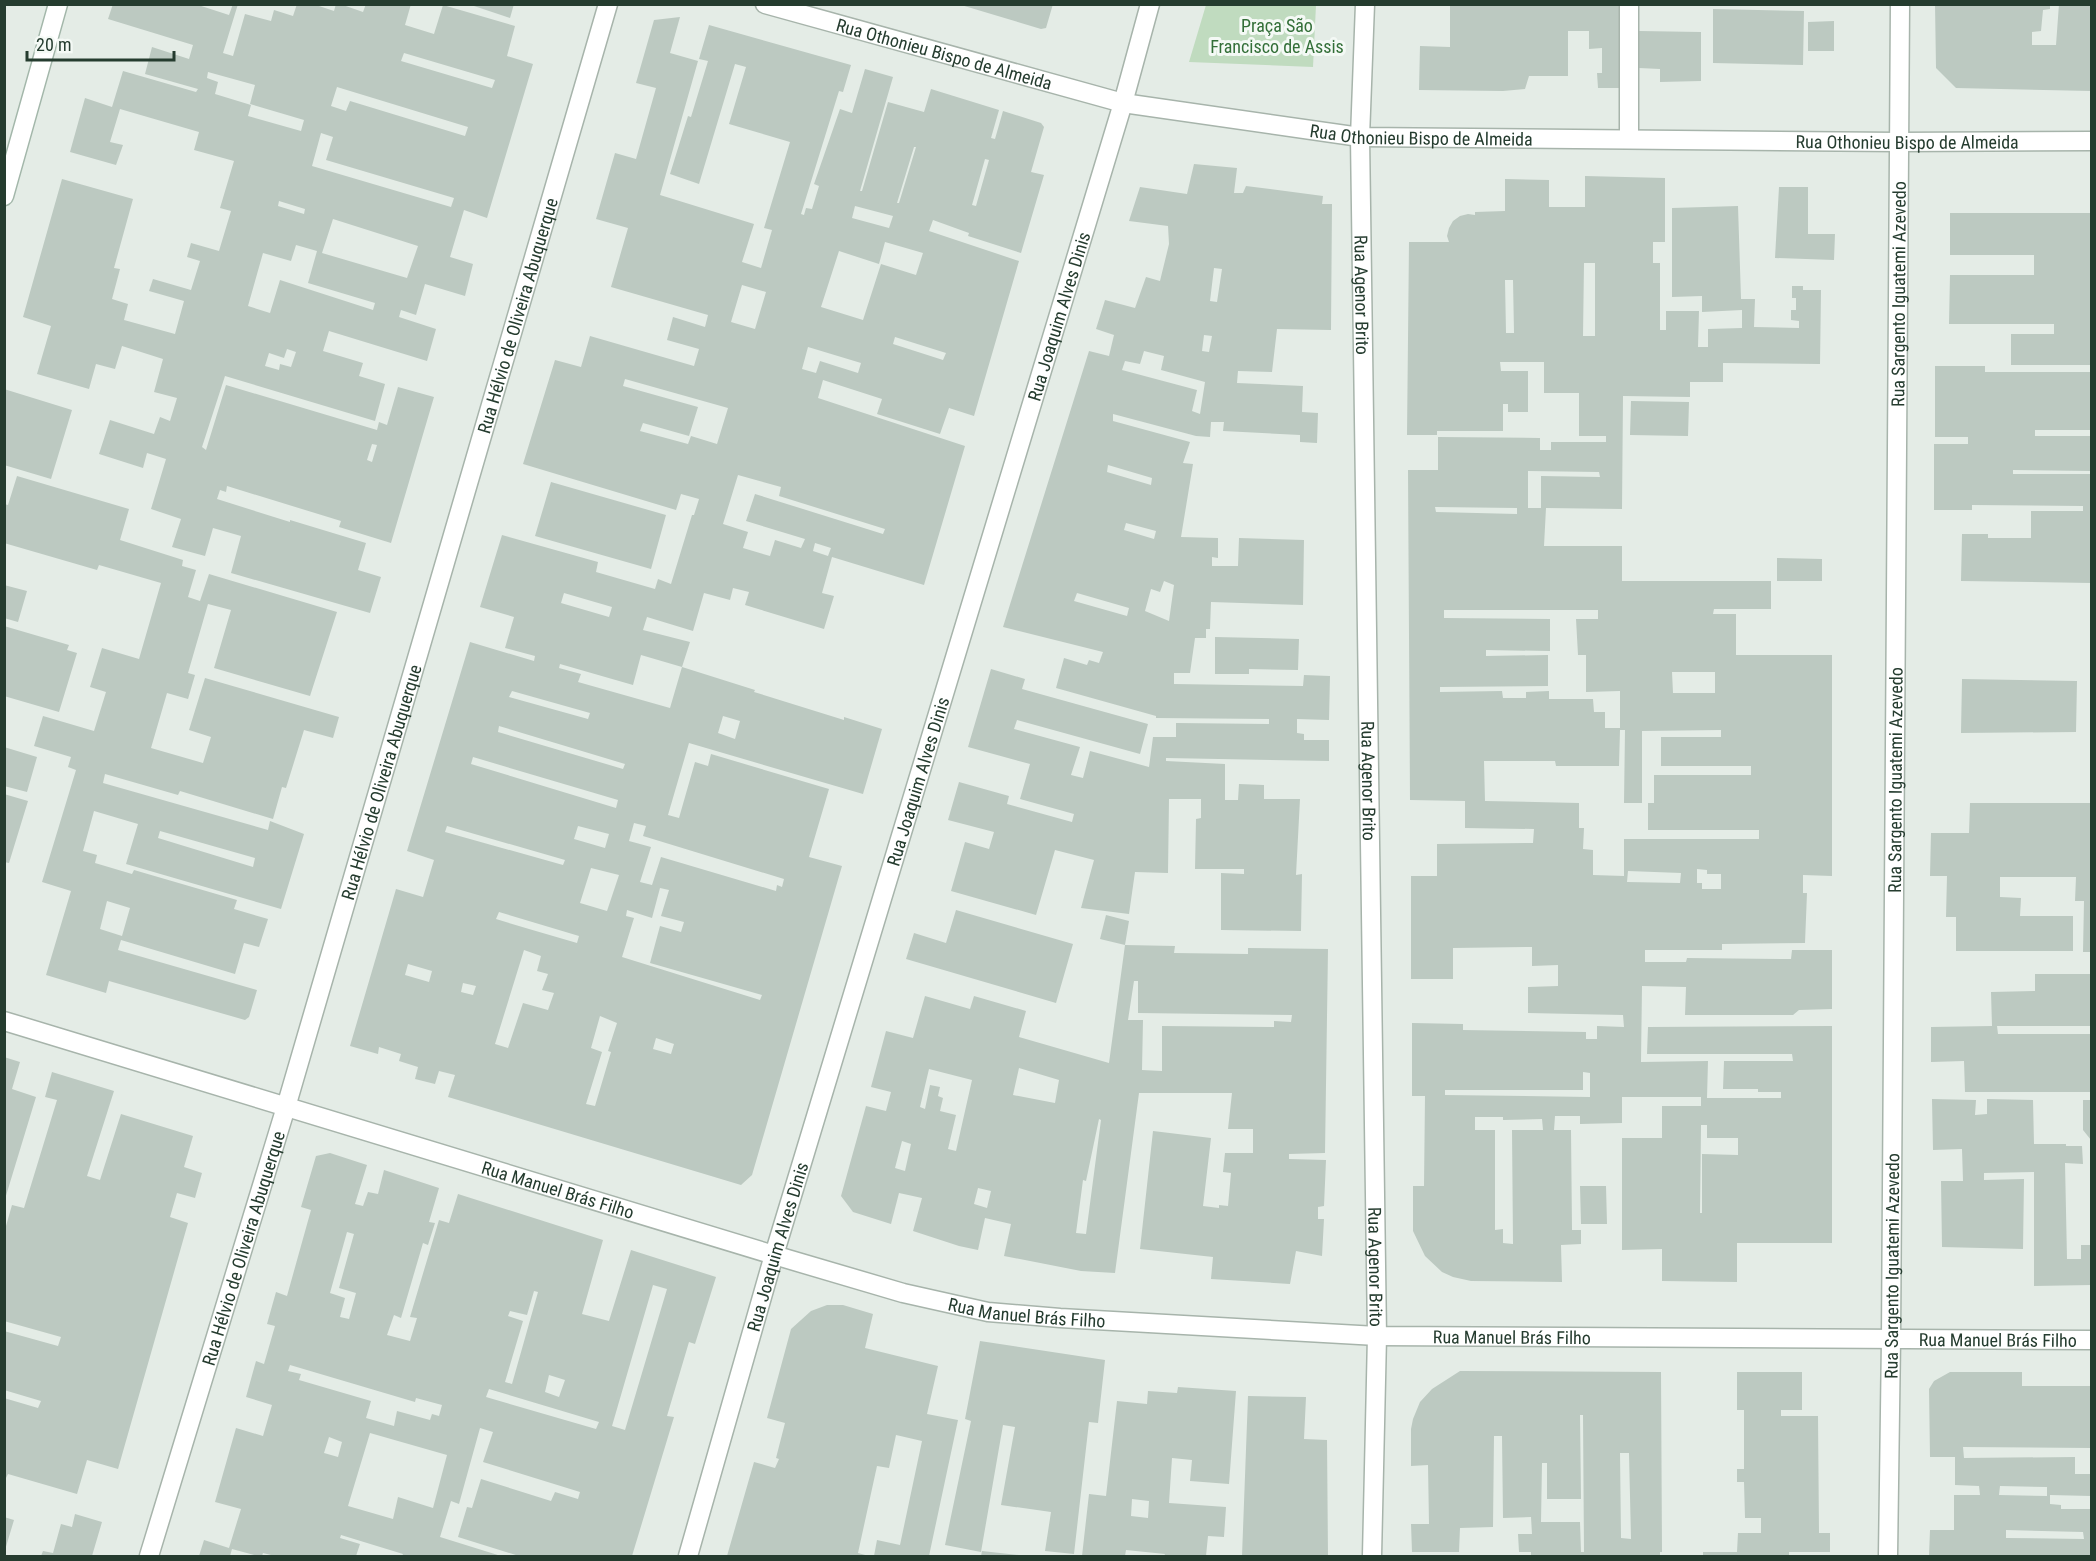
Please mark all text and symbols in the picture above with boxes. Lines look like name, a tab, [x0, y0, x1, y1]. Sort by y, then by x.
street label: Rua Othonieu Bispo de Almeida	[834, 14, 1055, 93]
park label: Praça São Francisco de Assis	[1210, 15, 1344, 57]
scale bar	[27, 24, 174, 62]
text: 20 m	[36, 34, 71, 55]
street label: Rua Othonieu Bispo de Almeida	[1309, 119, 1533, 149]
street label: Rua Othonieu Bispo de Almeida	[1795, 131, 2019, 153]
street label: Rua Sargento Iguatemi Azevedo	[1887, 181, 1909, 407]
street label: Rua Hélvio de Oliveira Abuquerque	[473, 195, 561, 436]
street label: Rua Joaquim Alves Dinis	[1023, 229, 1094, 403]
street label: Rua Agenor Brito	[1351, 235, 1374, 355]
street label: Rua Hélvio de Oliveira Abuquerque	[337, 662, 425, 902]
street label: Rua Sargento Iguatemi Azevedo	[1884, 667, 1906, 893]
street label: Rua Joaquim Alves Dinis	[882, 694, 953, 868]
street label: Rua Agenor Brito	[1358, 721, 1380, 841]
street label: Rua Hélvio de Oliveira Abuquerque	[197, 1128, 289, 1368]
street label: Rua Sargento Iguatemi Azevedo	[1880, 1153, 1903, 1379]
street label: Rua Manuel Brás Filho	[479, 1156, 637, 1222]
street label: Rua Joaquim Alves Dinis	[742, 1159, 812, 1334]
street label: Rua Agenor Brito	[1365, 1207, 1387, 1327]
street label: Rua Manuel Brás Filho	[946, 1293, 1106, 1331]
street label: Rua Manuel Brás Filho	[1433, 1326, 1591, 1348]
street label: Rua Manuel Brás Filho	[1919, 1329, 2077, 1350]

